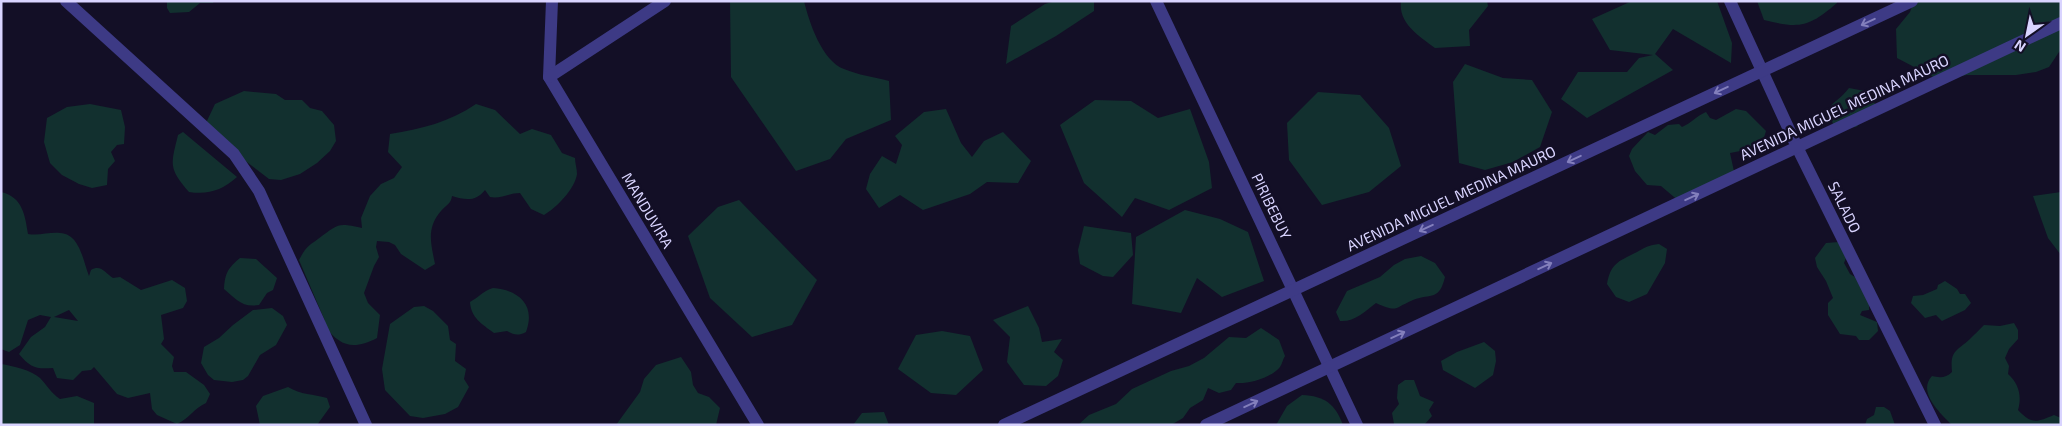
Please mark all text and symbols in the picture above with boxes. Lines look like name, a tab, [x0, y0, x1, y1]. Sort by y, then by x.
north arrow	[2002, 10, 2052, 60]
one-way arrow	[1861, 18, 1876, 27]
text: N	[2011, 36, 2029, 56]
street label: AVENIDA MIGUEL MEDINA MAURO	[1737, 51, 1951, 163]
one-way arrow	[1714, 86, 1729, 96]
street label: AVENIDA MIGUEL MEDINA MAURO	[1344, 142, 1558, 254]
one-way arrow	[1566, 155, 1581, 165]
street label: MANDUVIRA	[618, 169, 678, 251]
street label: PIRIBEBUY	[1248, 170, 1296, 242]
street label: SALADO	[1825, 178, 1865, 236]
one-way arrow	[1684, 192, 1699, 201]
one-way arrow	[1419, 224, 1434, 233]
one-way arrow	[1537, 261, 1552, 270]
one-way arrow	[1390, 330, 1405, 339]
one-way arrow	[1243, 399, 1258, 408]

